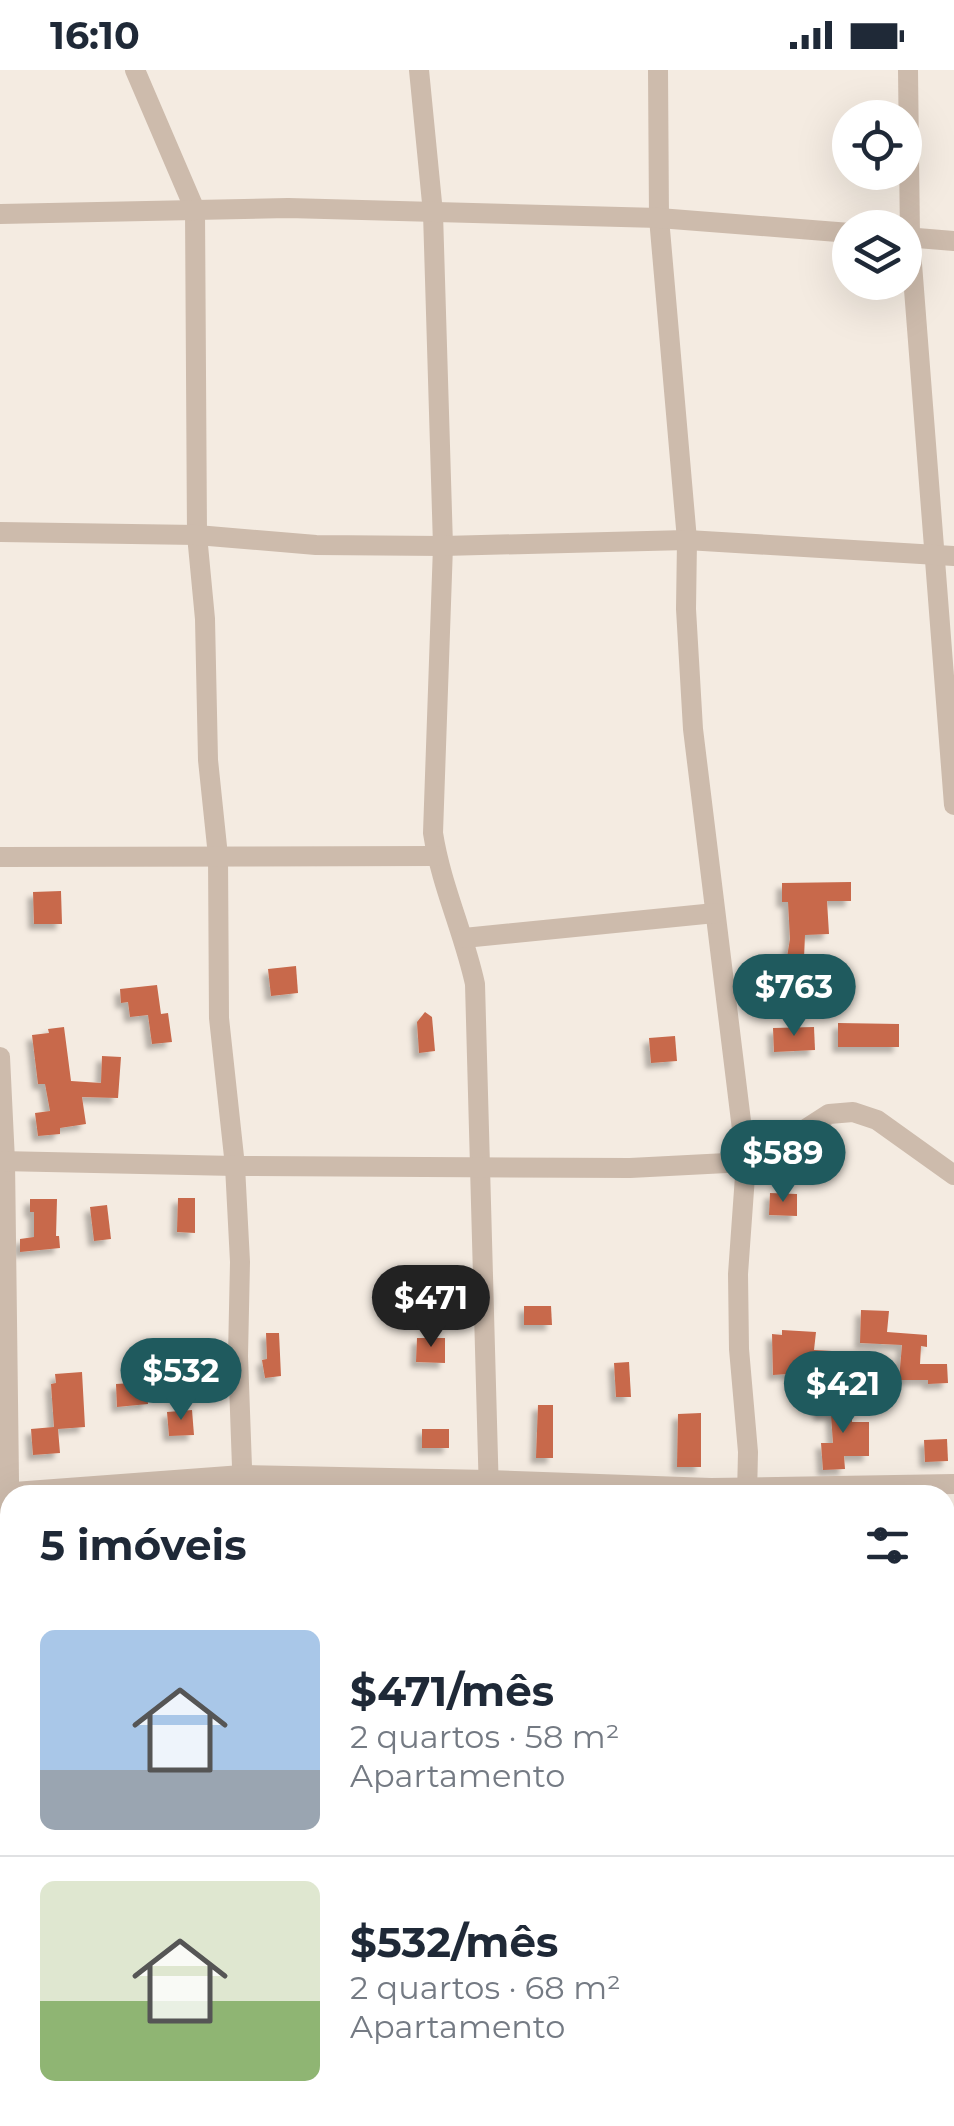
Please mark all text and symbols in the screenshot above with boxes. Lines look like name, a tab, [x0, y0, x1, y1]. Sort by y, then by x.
text: 16:10	[50, 12, 140, 59]
map controls	[832, 100, 922, 300]
button: locate	[832, 100, 922, 190]
button: layers	[832, 210, 922, 300]
pin: $763	[735, 954, 853, 1039]
text: $763	[755, 967, 833, 1006]
pin: $589	[724, 1120, 842, 1205]
text: $589	[743, 1133, 823, 1172]
pin: $471	[372, 1265, 490, 1350]
text: $471	[394, 1278, 468, 1317]
pin: $532	[122, 1338, 240, 1423]
text: $532	[143, 1351, 219, 1390]
pin: $421	[784, 1351, 902, 1436]
text: $421	[806, 1364, 880, 1403]
icon: filters	[860, 1518, 915, 1573]
text: 5 imóveis	[40, 1519, 247, 1571]
text: $471/mês	[350, 1665, 554, 1717]
icon: home	[120, 1670, 240, 1790]
text: 2 quartos · 58 m²	[350, 1717, 619, 1756]
text: Apartamento	[350, 1756, 565, 1795]
text: $532/mês	[350, 1916, 558, 1968]
icon: home	[120, 1921, 240, 2041]
text: 2 quartos · 68 m²	[350, 1968, 621, 2007]
text: Apartamento	[350, 2007, 565, 2046]

